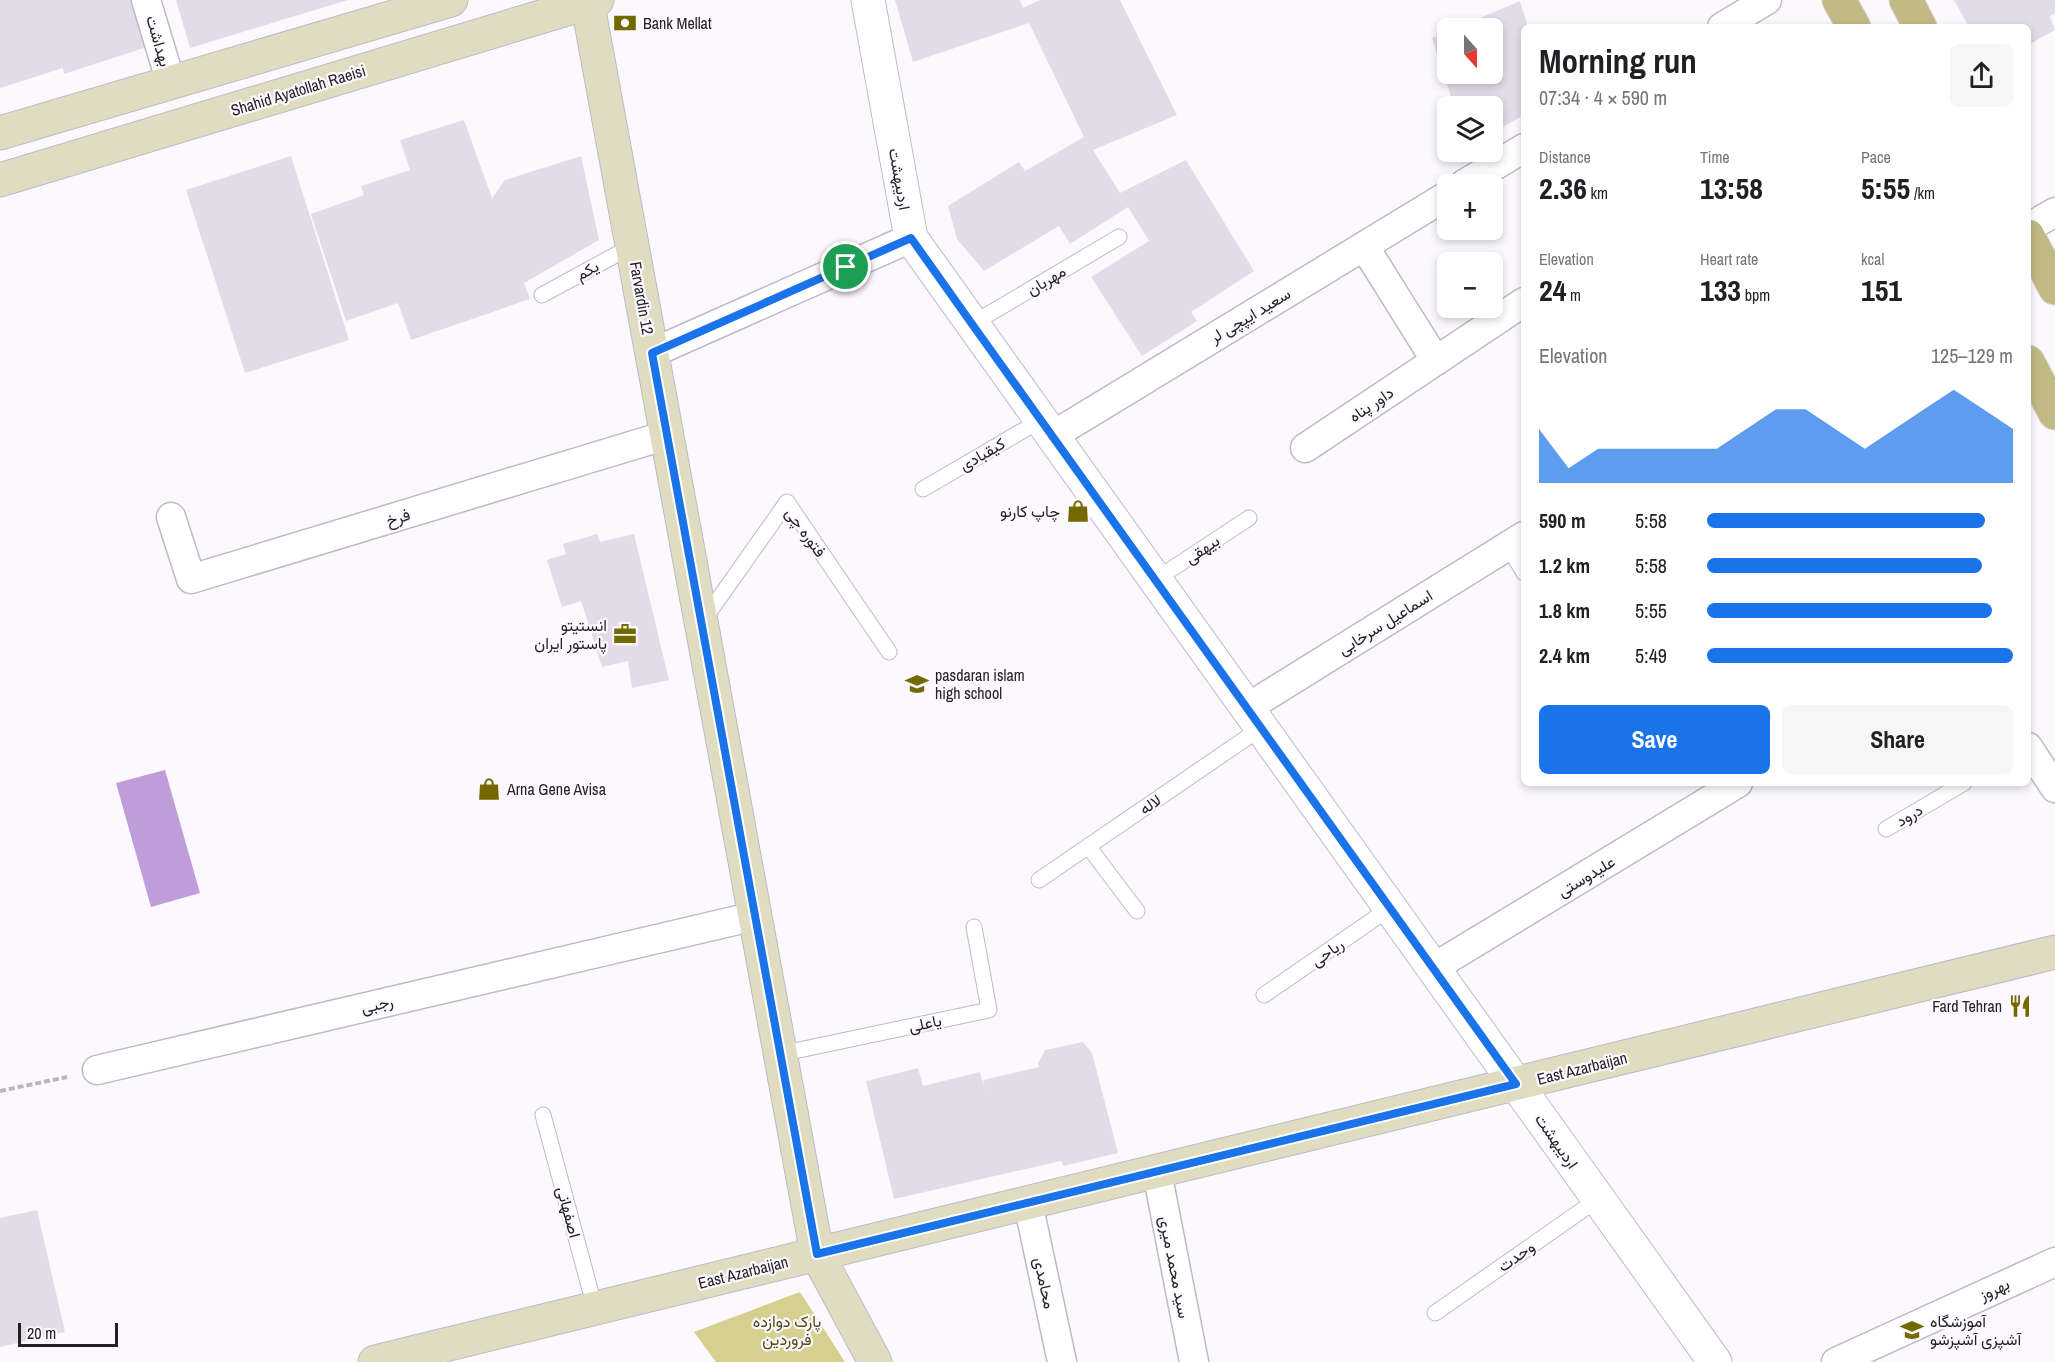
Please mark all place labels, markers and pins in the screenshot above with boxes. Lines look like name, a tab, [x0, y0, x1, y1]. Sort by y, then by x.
bank icon: Bank Mellat	[612, 10, 638, 36]
place label: Bank Mellat	[643, 12, 712, 34]
pin	[820, 241, 871, 292]
shop icon: چاپ کارنو	[1065, 498, 1091, 524]
place label: چاپ کارنو	[1000, 500, 1060, 523]
place label: انستیتو پاستور ایران	[534, 614, 607, 655]
office icon: انستیتو پاستور ایران	[612, 621, 638, 647]
place label: pasdaran islam high school	[935, 664, 1025, 704]
school or university icon: pasdaran islam high school	[904, 671, 930, 697]
shop icon: Arna Gene Avisa	[476, 776, 502, 802]
place label: Arna Gene Avisa	[506, 778, 607, 800]
restaurant icon: Fard Tehran	[2007, 993, 2033, 1019]
place label: Fard Tehran	[1932, 995, 2002, 1017]
place label: آموزشگاه آشپزی آشپزشو	[1930, 1310, 2022, 1351]
school or university icon: آموزشگاه آشپزی آشپزشو	[1899, 1317, 1925, 1343]

